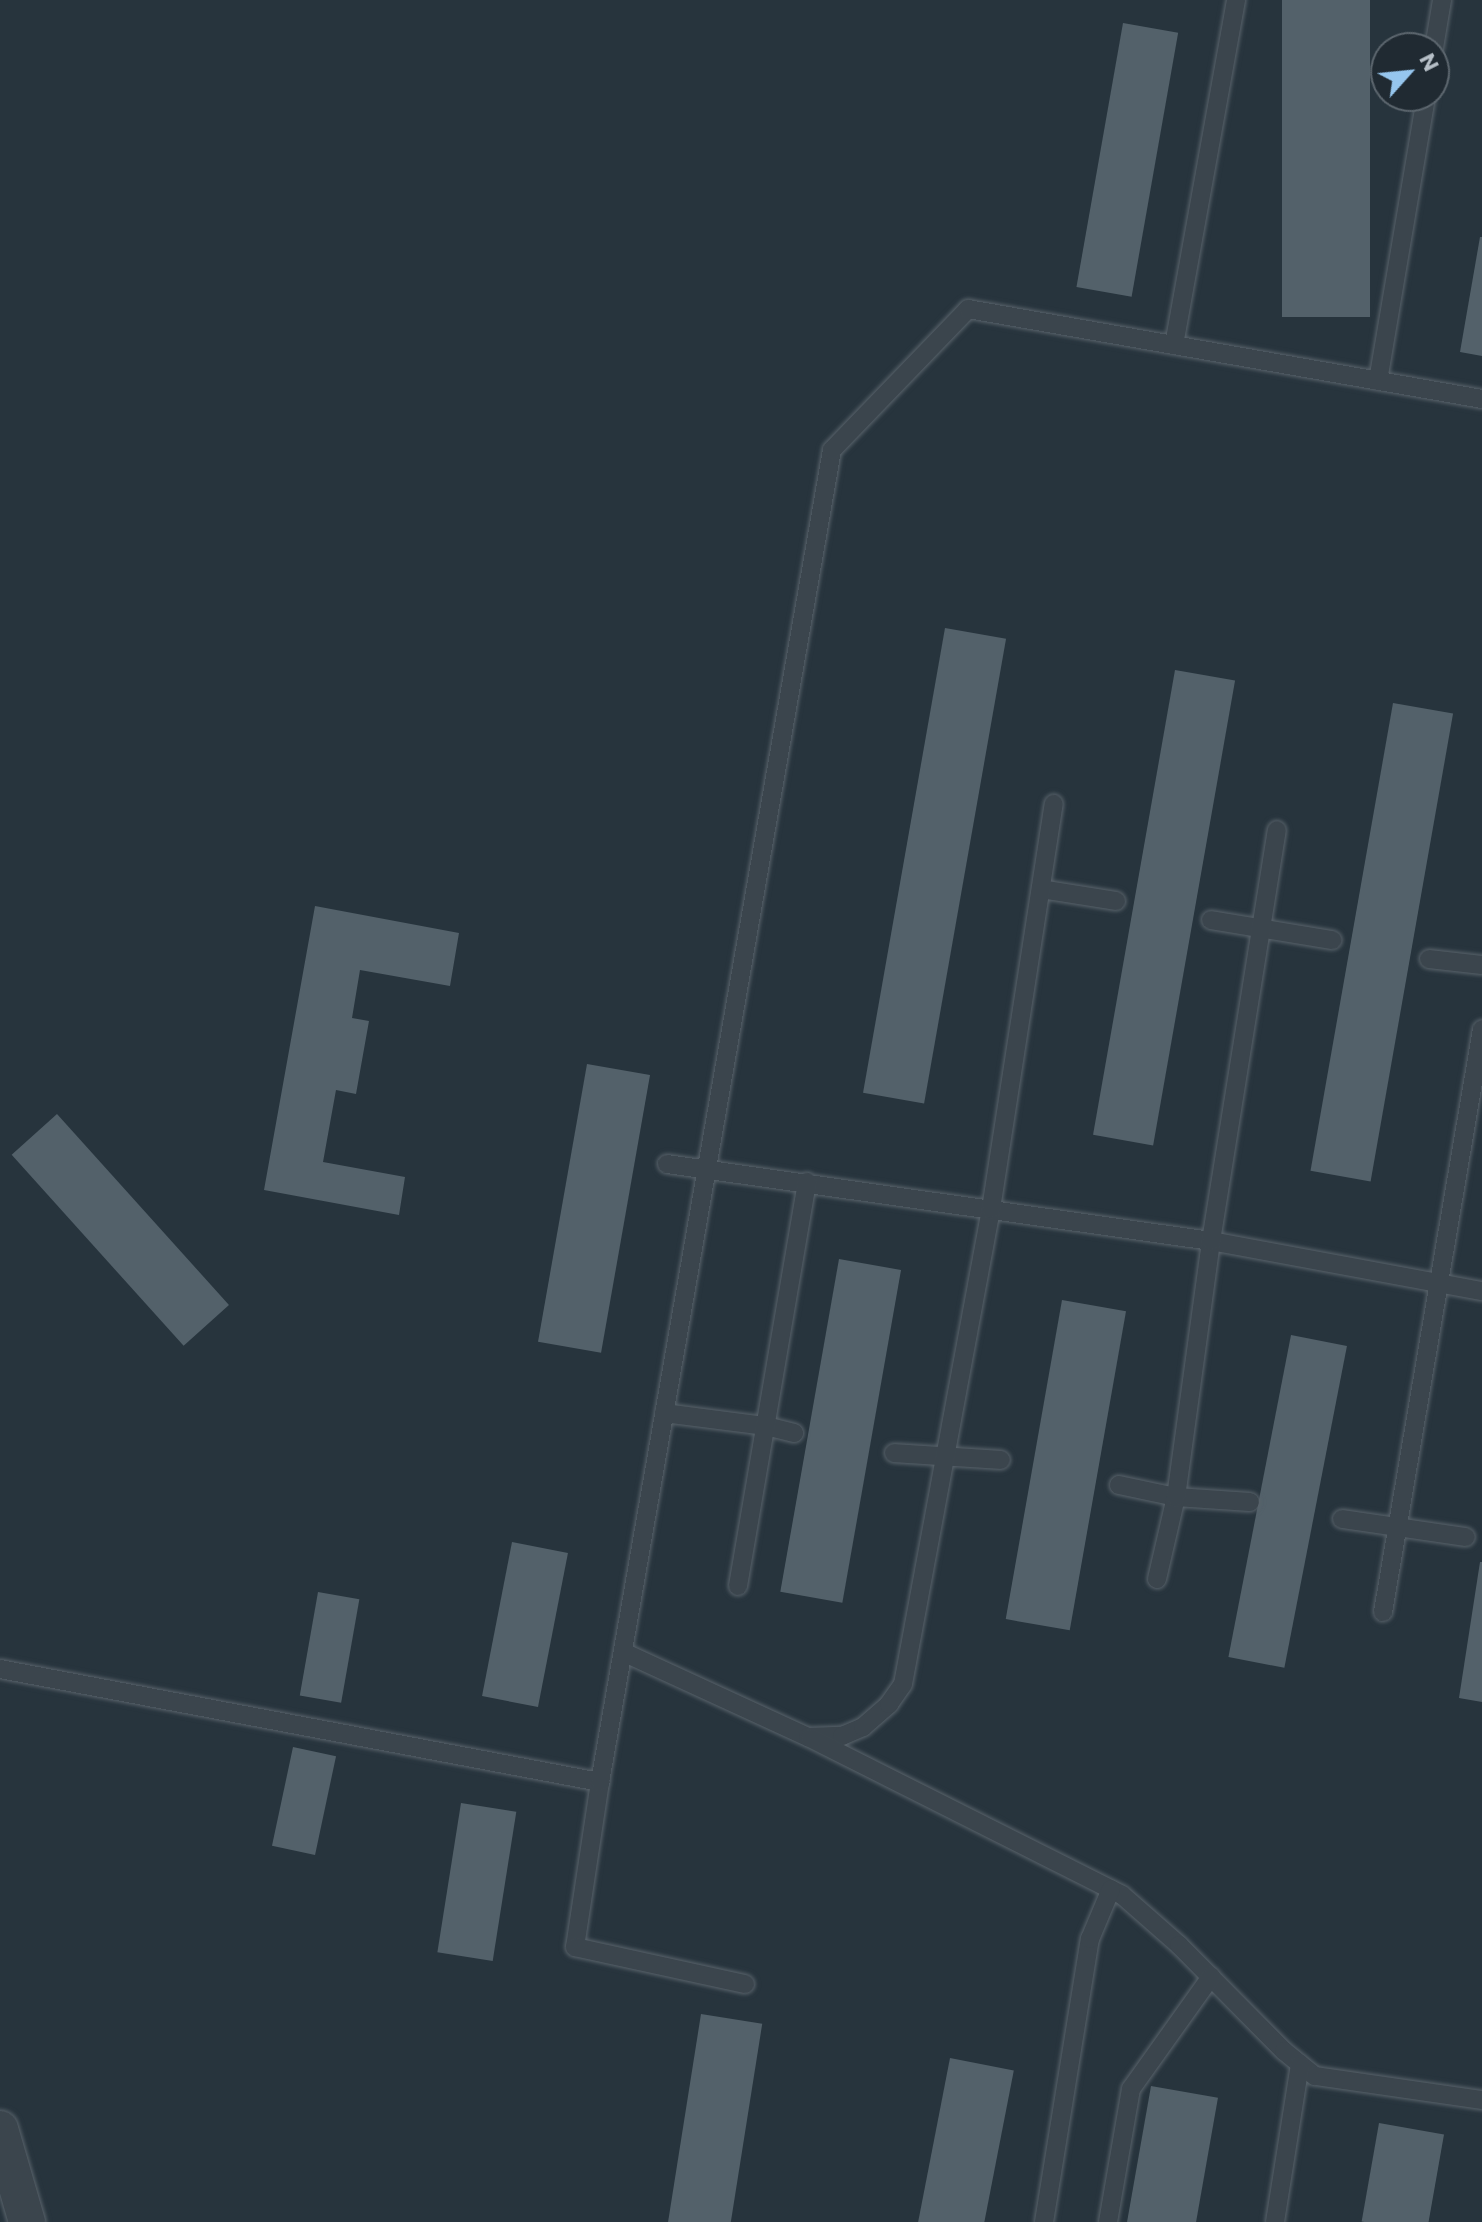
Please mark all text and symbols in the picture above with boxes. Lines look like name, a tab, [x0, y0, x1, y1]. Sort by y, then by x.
north arrow	[1370, 32, 1450, 112]
text: N	[1414, 48, 1446, 75]

